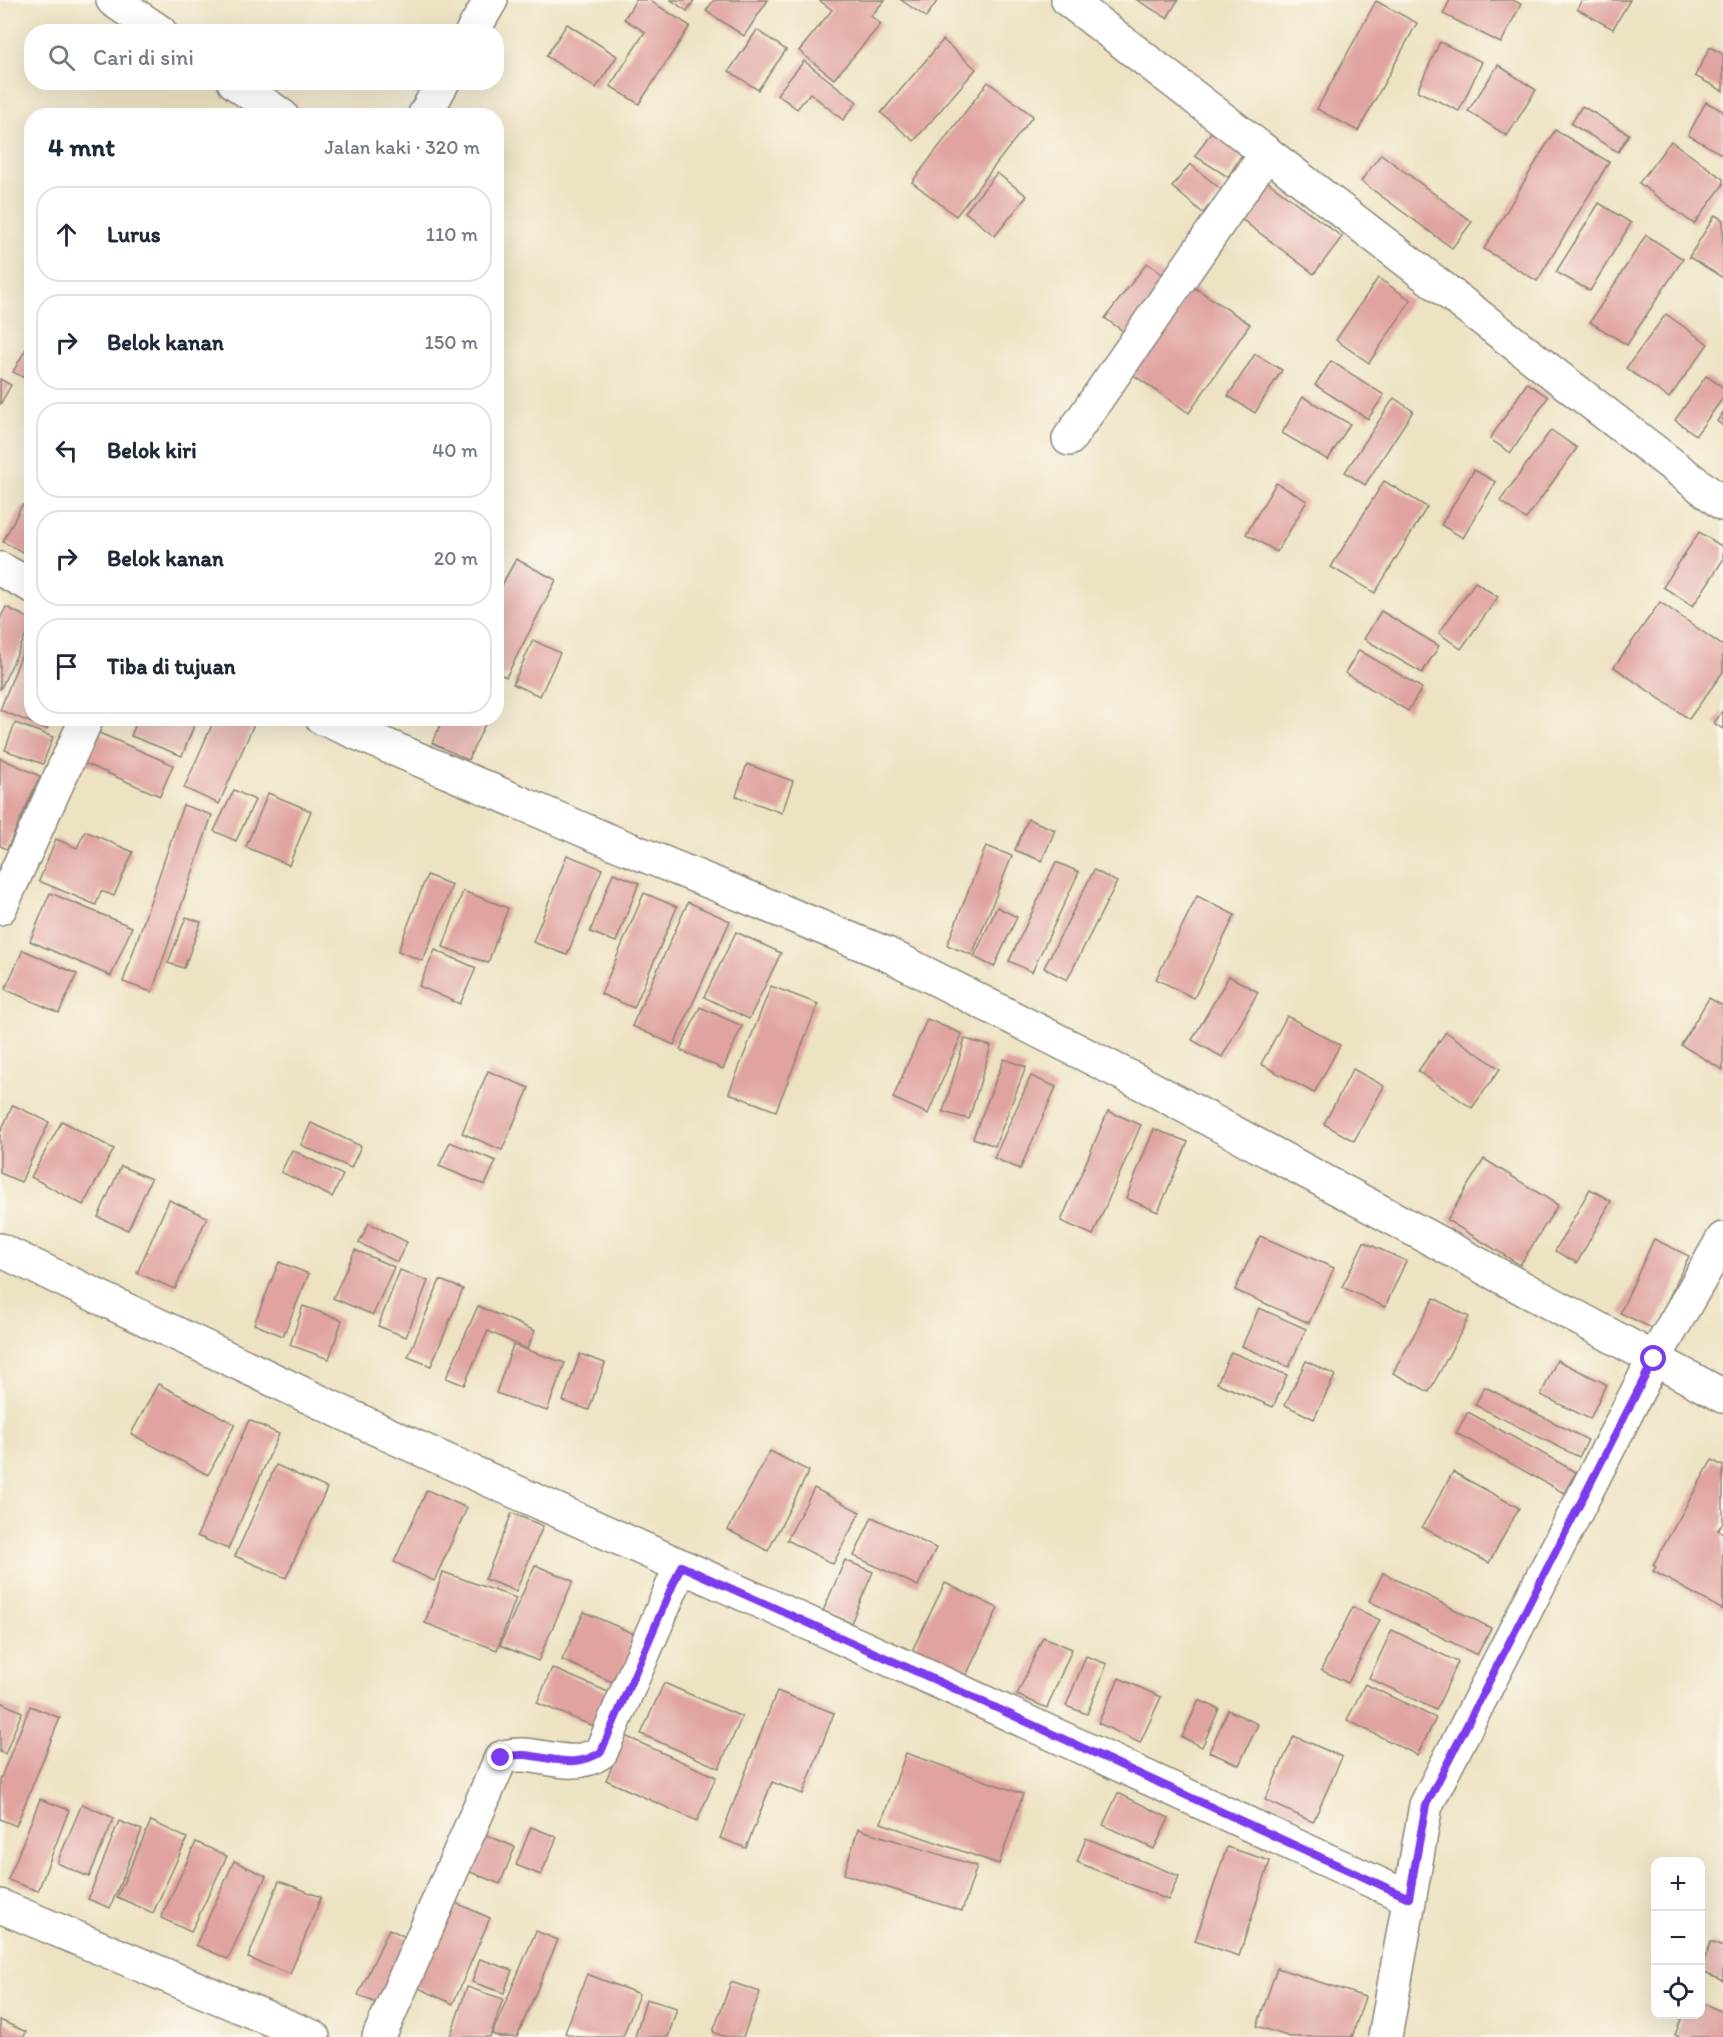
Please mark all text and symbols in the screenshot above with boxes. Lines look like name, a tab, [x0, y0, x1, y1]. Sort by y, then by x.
search box	[24, 24, 504, 90]
icon: search	[45, 41, 78, 74]
text: Cari di sini	[93, 44, 194, 71]
text: 4 mnt	[48, 131, 115, 163]
text: Jalan kaki · 320 m	[325, 135, 480, 159]
icon: ahead	[50, 218, 83, 251]
text: Lurus	[107, 221, 161, 248]
text: 110 m	[426, 222, 478, 246]
icon: right	[50, 326, 83, 359]
text: Belok kanan	[107, 329, 224, 356]
text: 150 m	[425, 330, 478, 354]
icon: left	[50, 434, 83, 467]
text: Belok kiri	[107, 437, 197, 464]
text: 40 m	[432, 438, 478, 462]
icon: right	[50, 542, 83, 575]
text: Belok kanan	[107, 545, 224, 572]
text: 20 m	[434, 546, 478, 570]
icon: arrive	[50, 650, 83, 683]
text: Tiba di tujuan	[107, 653, 236, 680]
route start	[1640, 1345, 1666, 1371]
route end	[487, 1744, 513, 1770]
map controls	[1651, 1857, 1705, 2019]
button: +	[1651, 1857, 1705, 1911]
button: −	[1651, 1911, 1705, 1965]
button: locate	[1651, 1965, 1705, 2019]

